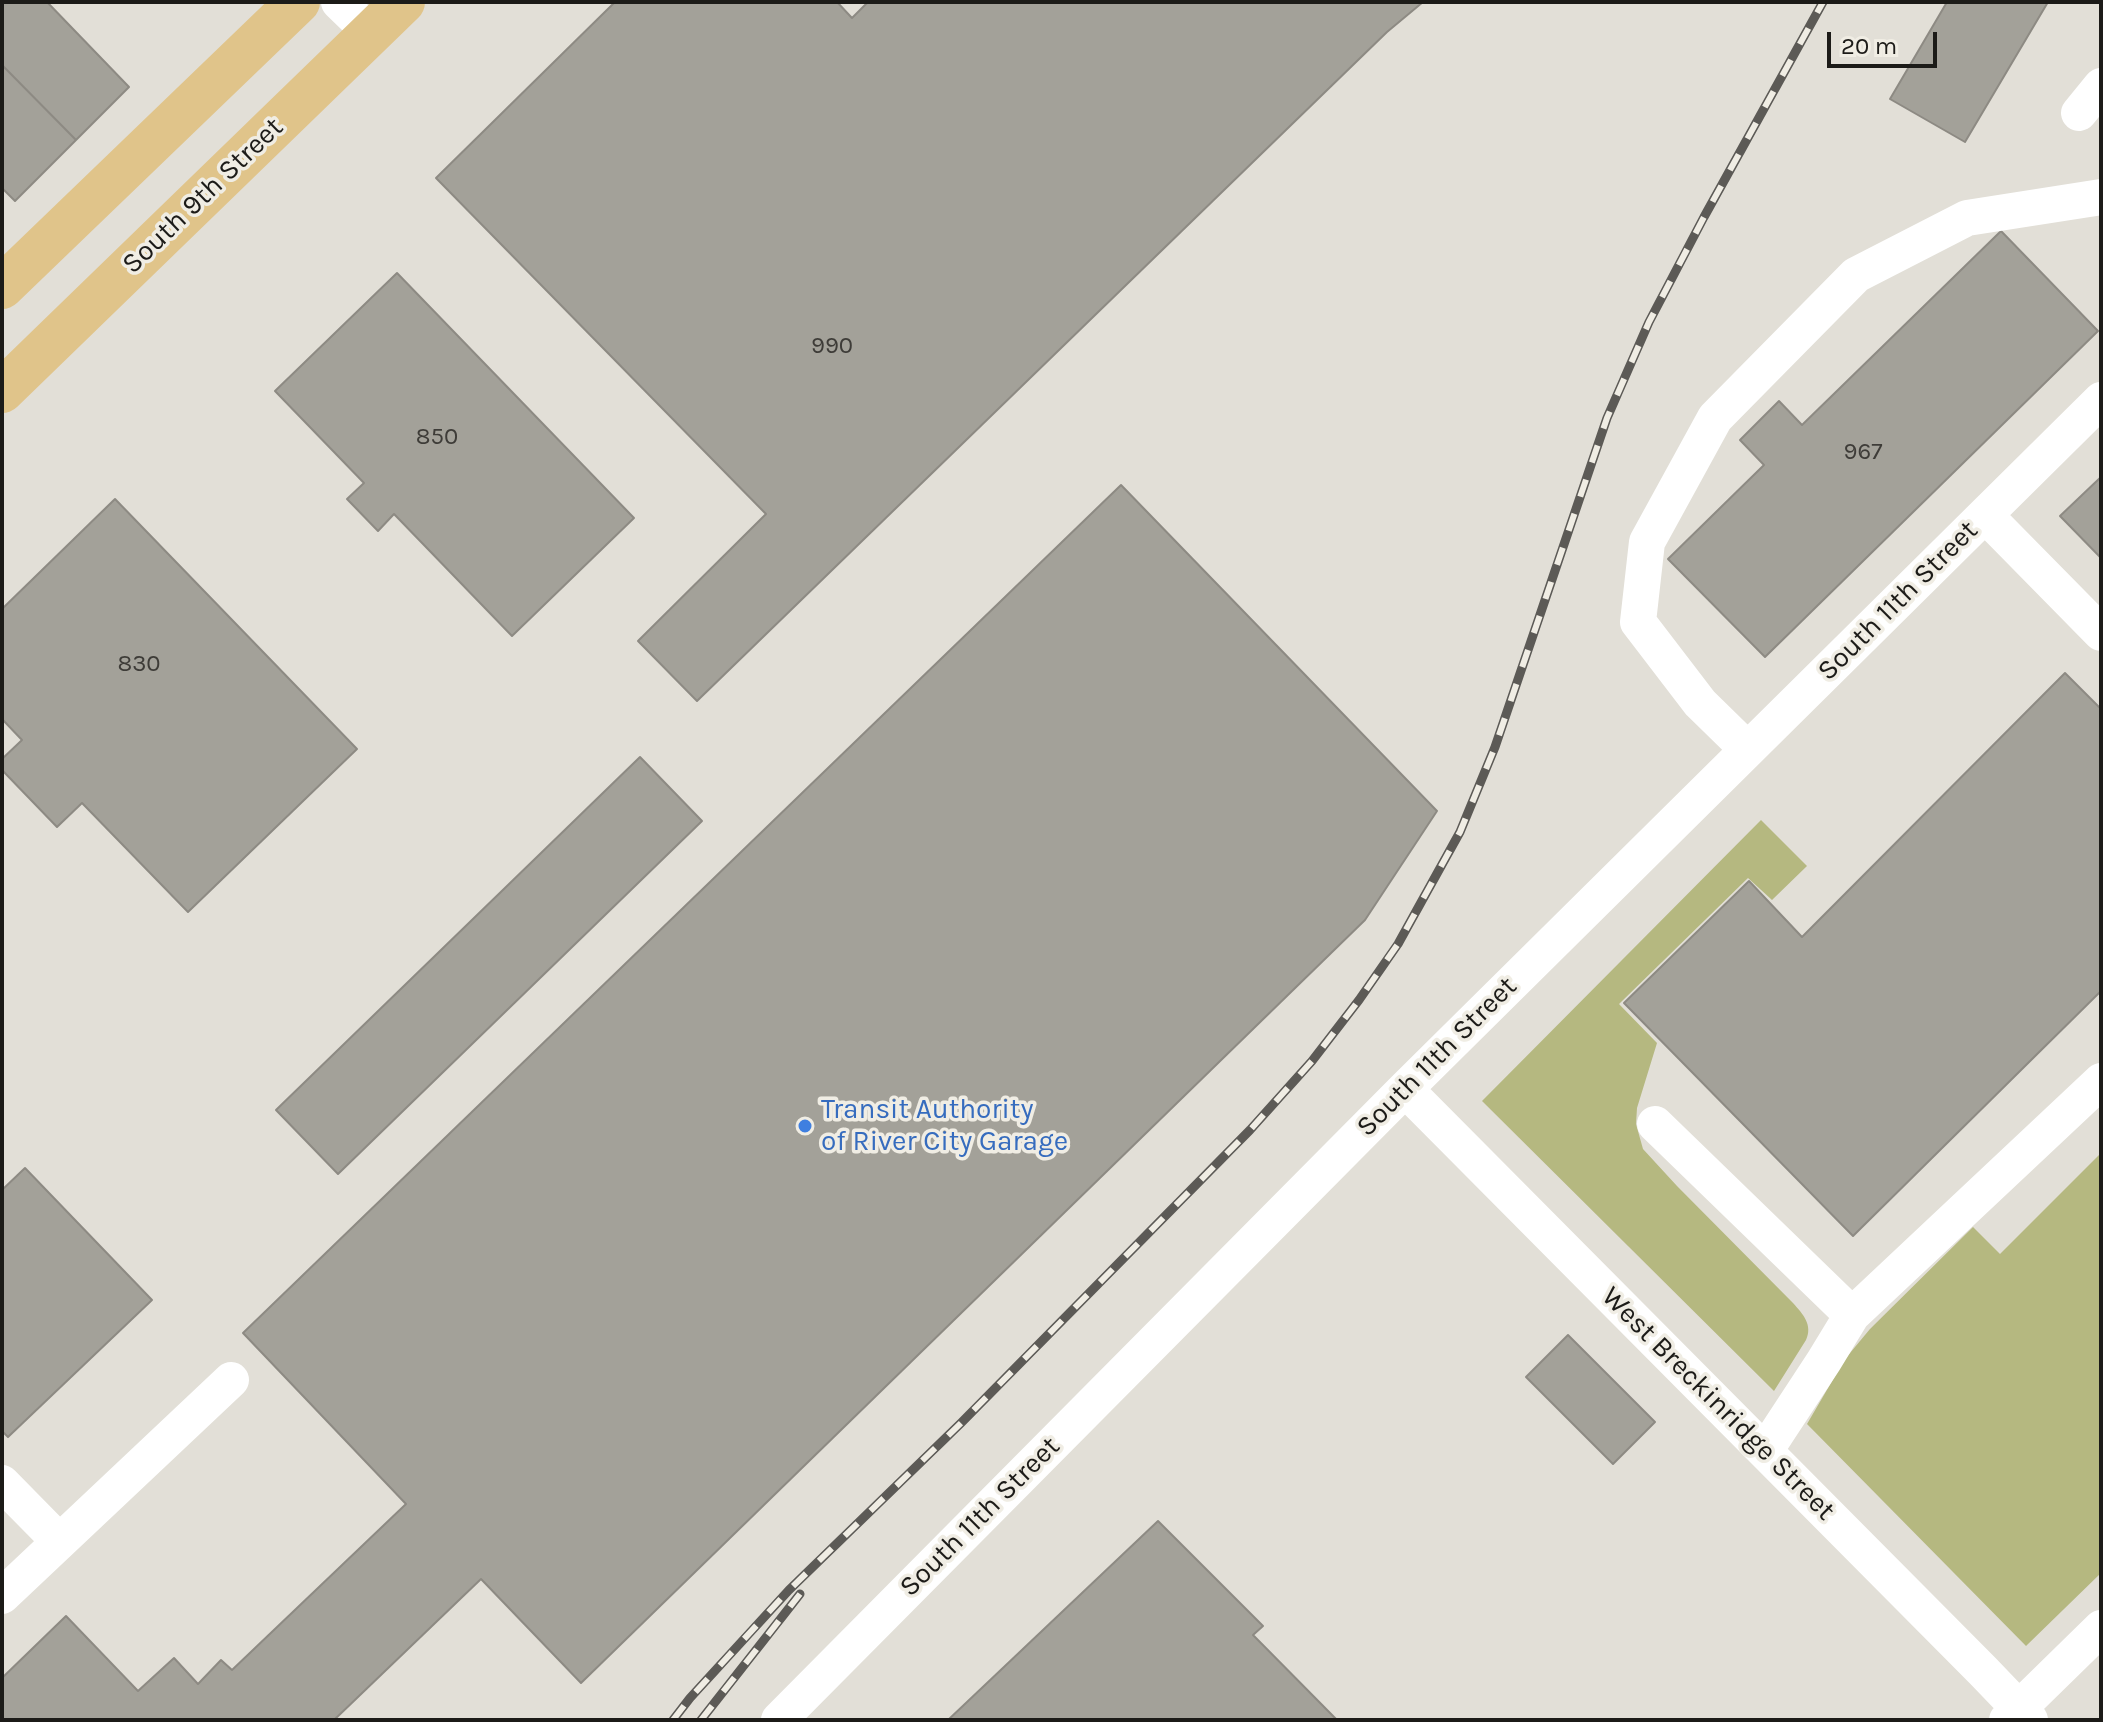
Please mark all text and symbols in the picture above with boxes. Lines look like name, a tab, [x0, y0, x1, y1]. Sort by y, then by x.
scale bar	[1831, 16, 1941, 66]
text: 20 m	[1841, 32, 1897, 60]
street label: South 9th Street	[116, 111, 290, 281]
house number: 990	[811, 332, 853, 360]
house number: 850	[416, 423, 458, 451]
house number: 967	[1844, 438, 1882, 466]
street label: South 11th Street	[1811, 514, 1985, 688]
house number: 830	[117, 650, 161, 678]
street label: South 11th Street	[1350, 970, 1524, 1144]
place label: Transit Authority of River City Garage	[821, 1093, 1068, 1159]
marker: Transit Authority of River City Garage	[796, 1117, 814, 1135]
street label: West Breckinridge Street	[1594, 1280, 1842, 1528]
street label: South 11th Street	[893, 1430, 1067, 1604]

